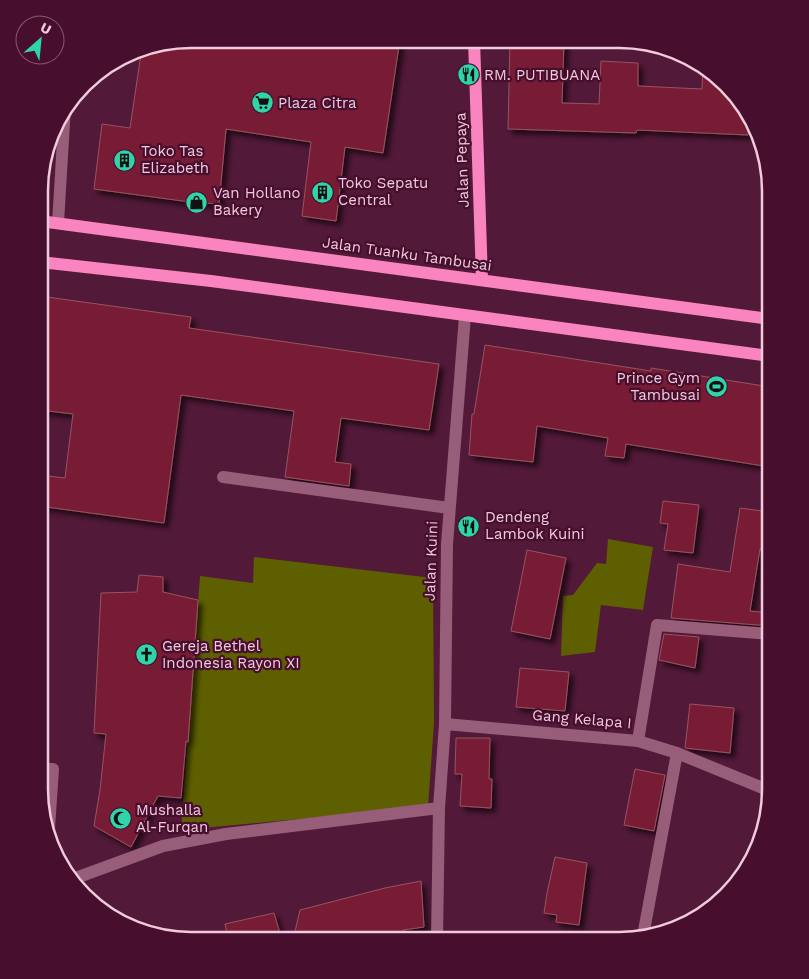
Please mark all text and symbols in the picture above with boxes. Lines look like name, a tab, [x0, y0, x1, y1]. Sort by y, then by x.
north arrow	[15, 15, 65, 65]
text: U	[38, 19, 54, 38]
restaurant icon: RM. PUTIBUANA	[456, 63, 480, 87]
place label: RM. PUTIBUANA	[484, 66, 600, 84]
supermarket icon: Plaza Citra	[250, 91, 274, 115]
place label: Plaza Citra	[278, 94, 357, 112]
street label: Jalan Pepaya	[451, 112, 473, 208]
place label: Toko Tas Elizabeth	[141, 142, 209, 177]
building icon: Toko Tas Elizabeth	[113, 148, 137, 172]
place label: Toko Sepatu Central	[338, 174, 428, 209]
building icon: Toko Sepatu Central	[310, 180, 334, 204]
place label: Van Hollano Bakery	[213, 184, 301, 219]
shop icon: Van Hollano Bakery	[185, 190, 209, 214]
street label: Jalan Tuanku Tambusai	[321, 233, 493, 275]
place label: Prince Gym Tambusai	[616, 369, 700, 404]
sports icon: Prince Gym Tambusai	[704, 375, 728, 399]
place label: Dendeng Lambok Kuini	[485, 508, 584, 543]
restaurant icon: Dendeng Lambok Kuini	[457, 514, 481, 538]
street label: Jalan Kuini	[421, 521, 441, 601]
place label: Gereja Bethel Indonesia Rayon XI	[162, 637, 300, 672]
church icon: Gereja Bethel Indonesia Rayon XI	[134, 643, 158, 667]
street label: Gang Kelapa I	[532, 706, 632, 732]
place label: Mushalla Al-Furqan	[136, 801, 208, 836]
mosque icon: Mushalla Al-Furqan	[108, 807, 132, 831]

